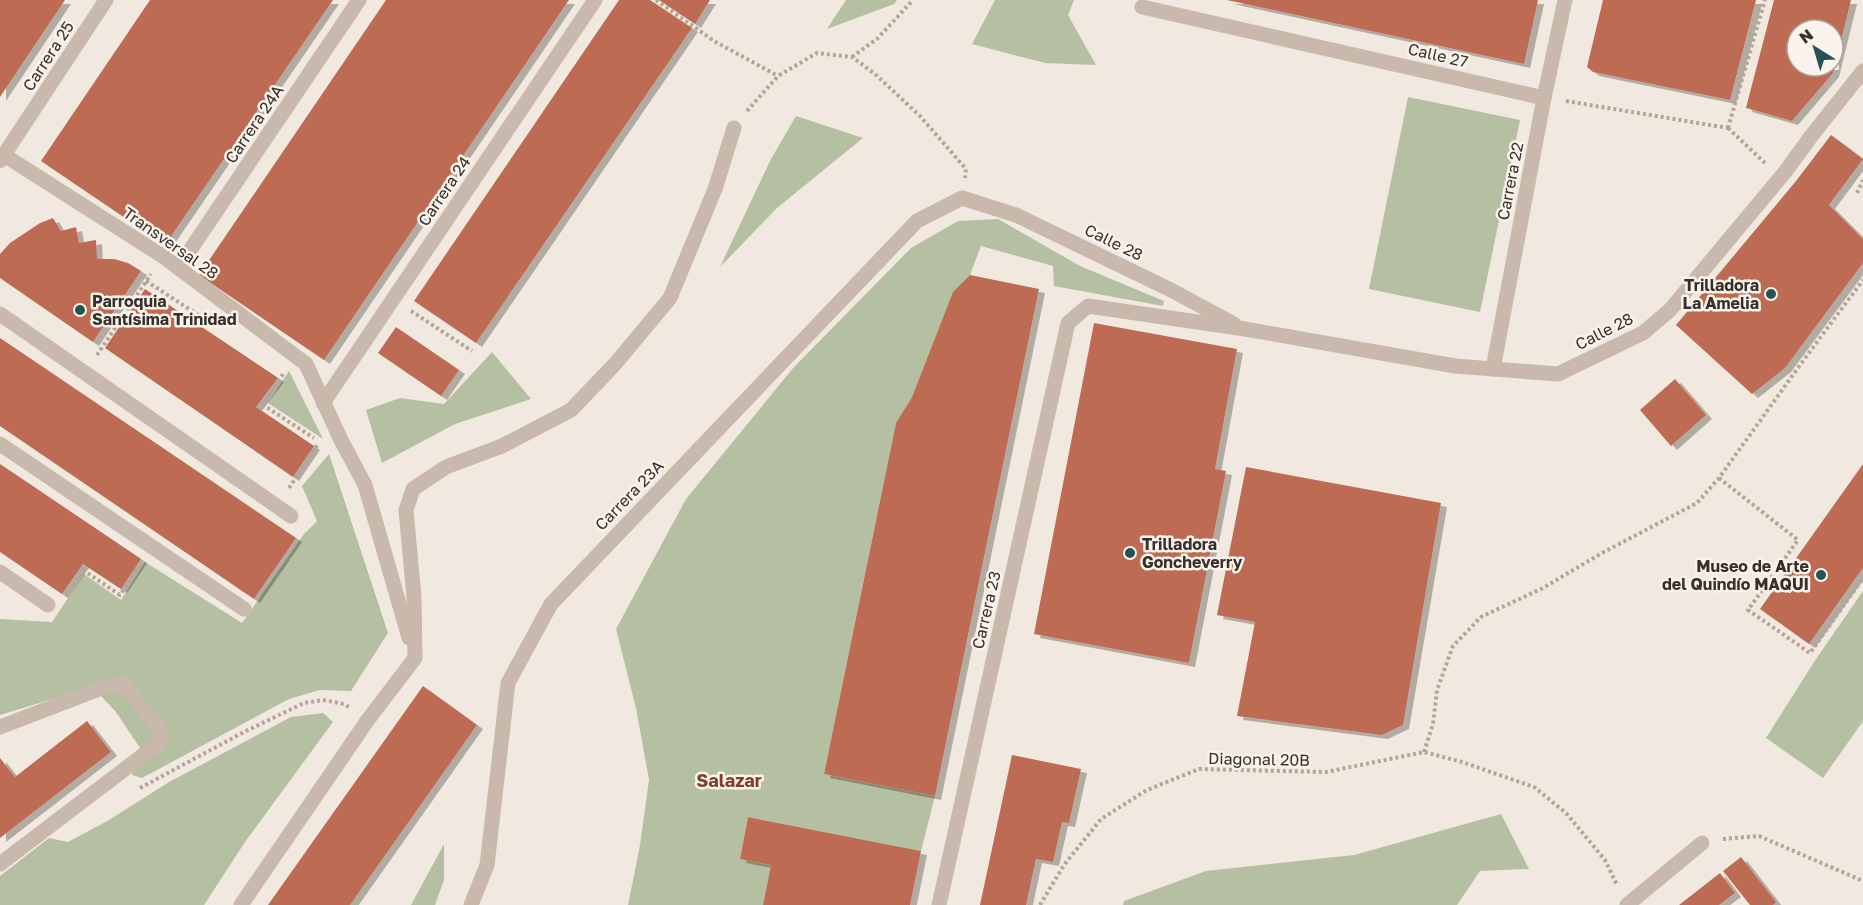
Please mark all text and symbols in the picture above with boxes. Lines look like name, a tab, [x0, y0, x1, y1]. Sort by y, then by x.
street label: Carrera 25	[18, 17, 78, 95]
north arrow	[1785, 18, 1845, 78]
text: N	[1795, 24, 1817, 48]
street label: Calle 27	[1406, 38, 1470, 72]
street label: Carrera 24A	[220, 81, 288, 167]
street label: Carrera 22	[1493, 140, 1527, 222]
street label: Carrera 24	[413, 152, 475, 230]
street label: Transversal 28	[119, 203, 223, 283]
street label: Calle 28	[1082, 219, 1146, 265]
place label: Trilladora La Amelia	[1683, 275, 1759, 313]
marker: Trilladora La Amelia	[1764, 287, 1778, 301]
place label: Parroquia Santísima Trinidad	[92, 291, 237, 329]
marker: Parroquia Santísima Trinidad	[73, 303, 87, 317]
street label: Calle 28	[1572, 308, 1636, 354]
street label: Carrera 23A	[591, 455, 668, 534]
place label: Trilladora Goncheverry	[1142, 534, 1243, 572]
marker: Trilladora Goncheverry	[1123, 546, 1137, 560]
place label: Museo de Arte del Quindío MAQUI	[1662, 556, 1809, 594]
marker: Museo de Arte del Quindío MAQUI	[1814, 568, 1828, 582]
street label: Carrera 23	[967, 569, 1005, 651]
street label: Diagonal 20B	[1208, 748, 1310, 770]
district label: Salazar	[696, 769, 762, 791]

